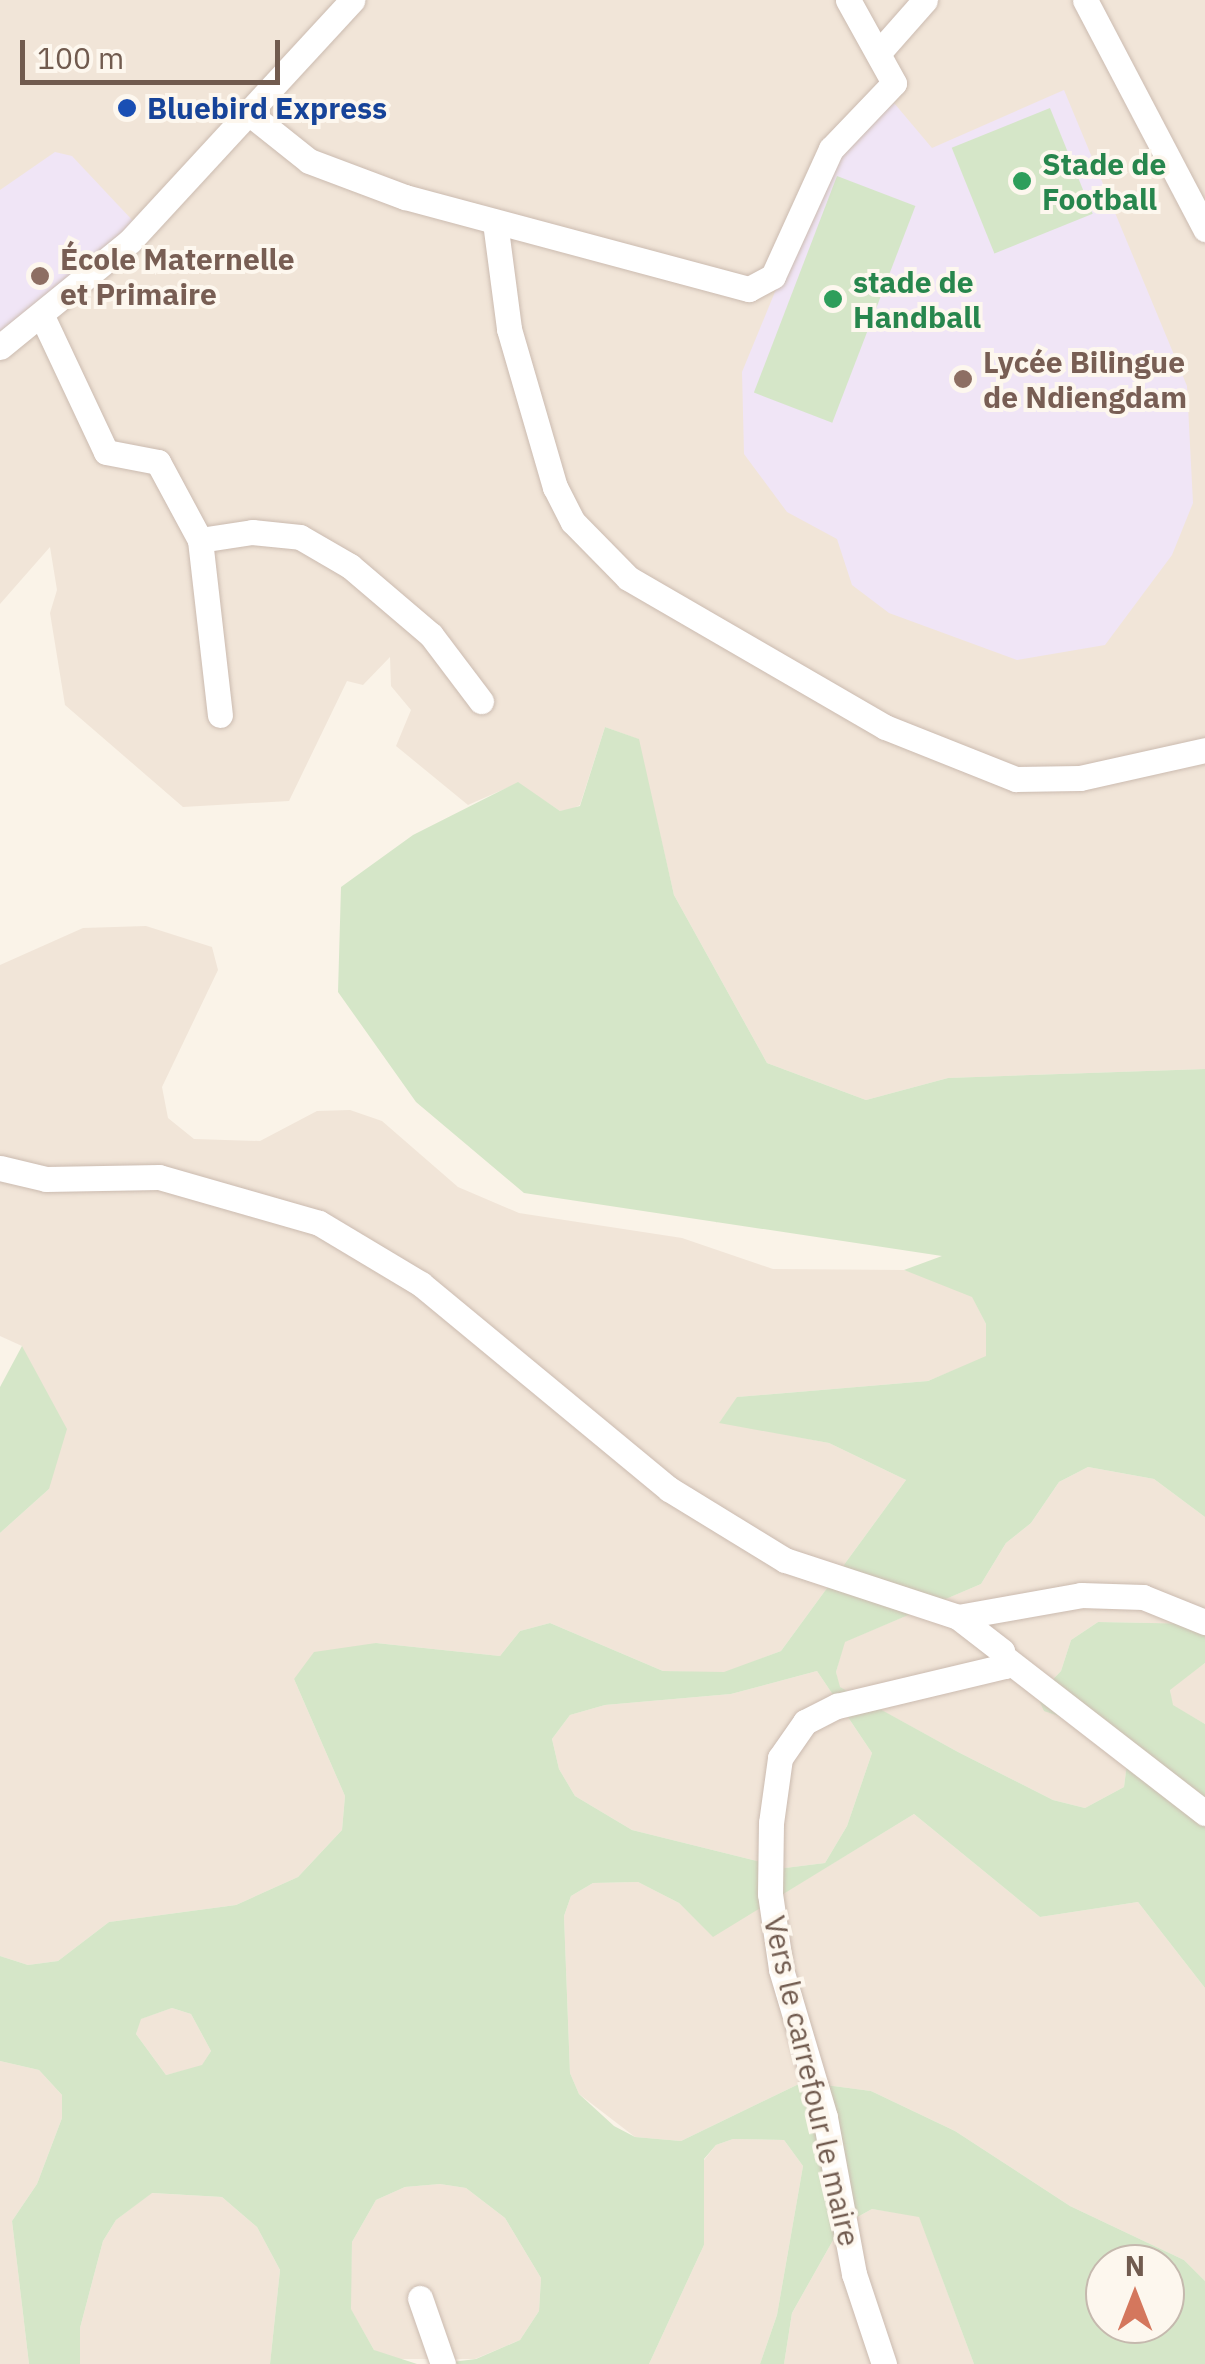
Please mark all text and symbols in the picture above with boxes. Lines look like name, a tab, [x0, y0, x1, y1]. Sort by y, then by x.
scale bar	[25, 20, 285, 82]
text: 100 m	[37, 38, 124, 77]
place label: Bluebird Express	[147, 90, 387, 126]
marker: Bluebird Express	[116, 97, 138, 119]
place label: Stade de Football	[1042, 146, 1166, 216]
marker: Stade de Football	[1011, 170, 1033, 192]
place label: École Maternelle et Primaire	[60, 241, 295, 312]
place label: stade de Handball	[853, 264, 981, 334]
marker: École Maternelle et Primaire	[29, 265, 51, 287]
marker: stade de Handball	[822, 288, 844, 310]
place label: Lycée Bilingue de Ndiengdam	[983, 344, 1187, 414]
marker: Lycée Bilingue de Ndiengdam	[952, 368, 974, 390]
street label: Vers le carrefour le maire	[756, 1912, 868, 2250]
north arrow	[1085, 2244, 1185, 2344]
text: N	[1125, 2247, 1145, 2284]

